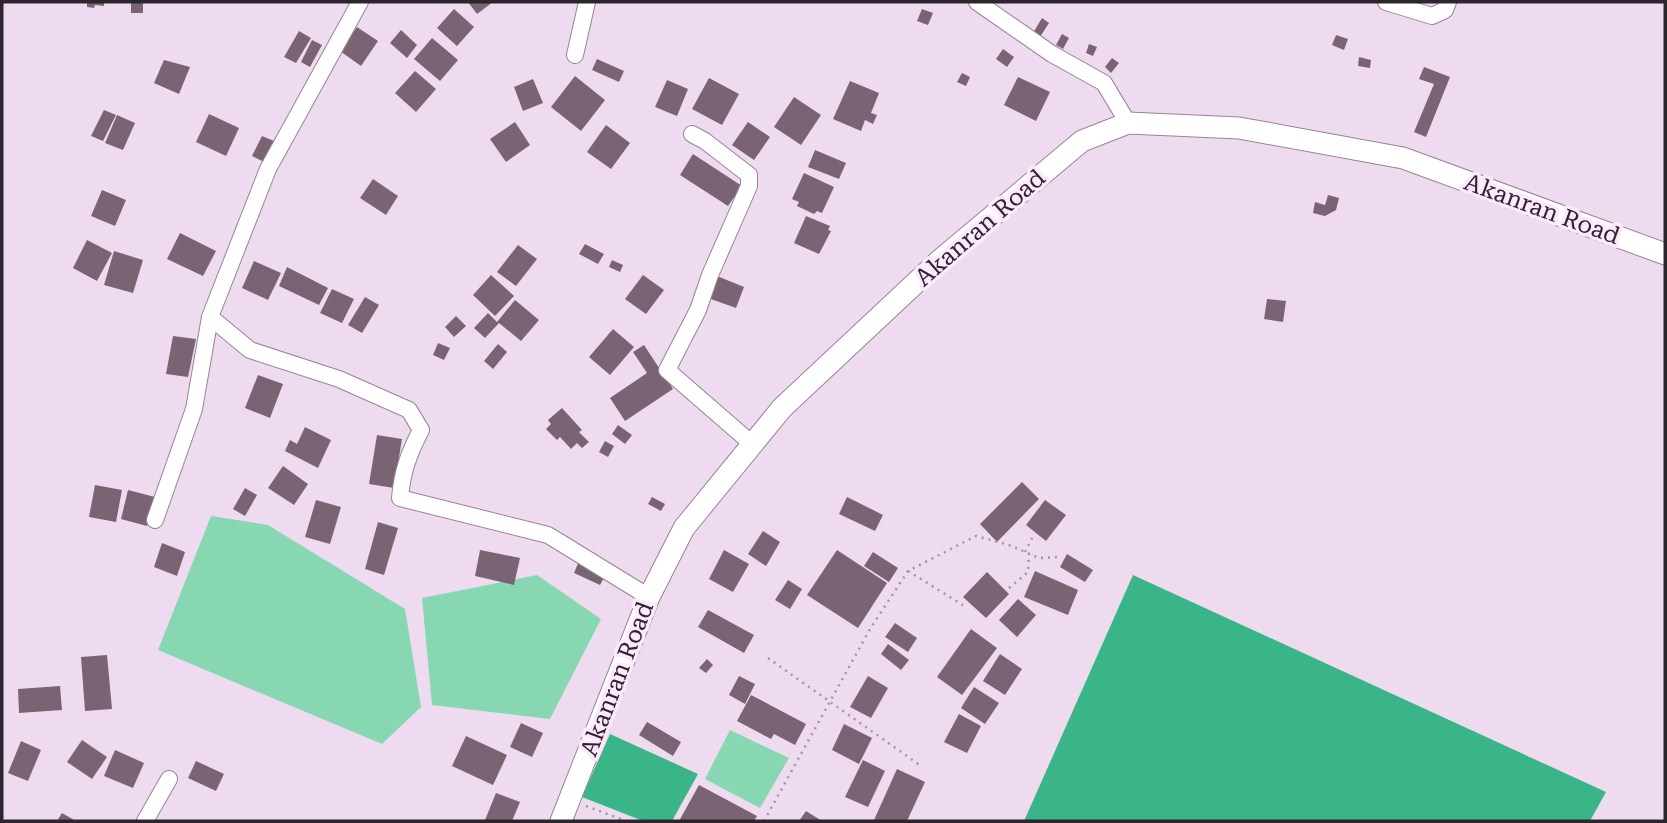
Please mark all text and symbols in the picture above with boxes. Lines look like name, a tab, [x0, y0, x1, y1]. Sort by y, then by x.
street label: Akanran Road	[909, 164, 1051, 292]
street label: Akanran Road	[1461, 168, 1623, 250]
street label: Akanran Road	[575, 598, 659, 760]

